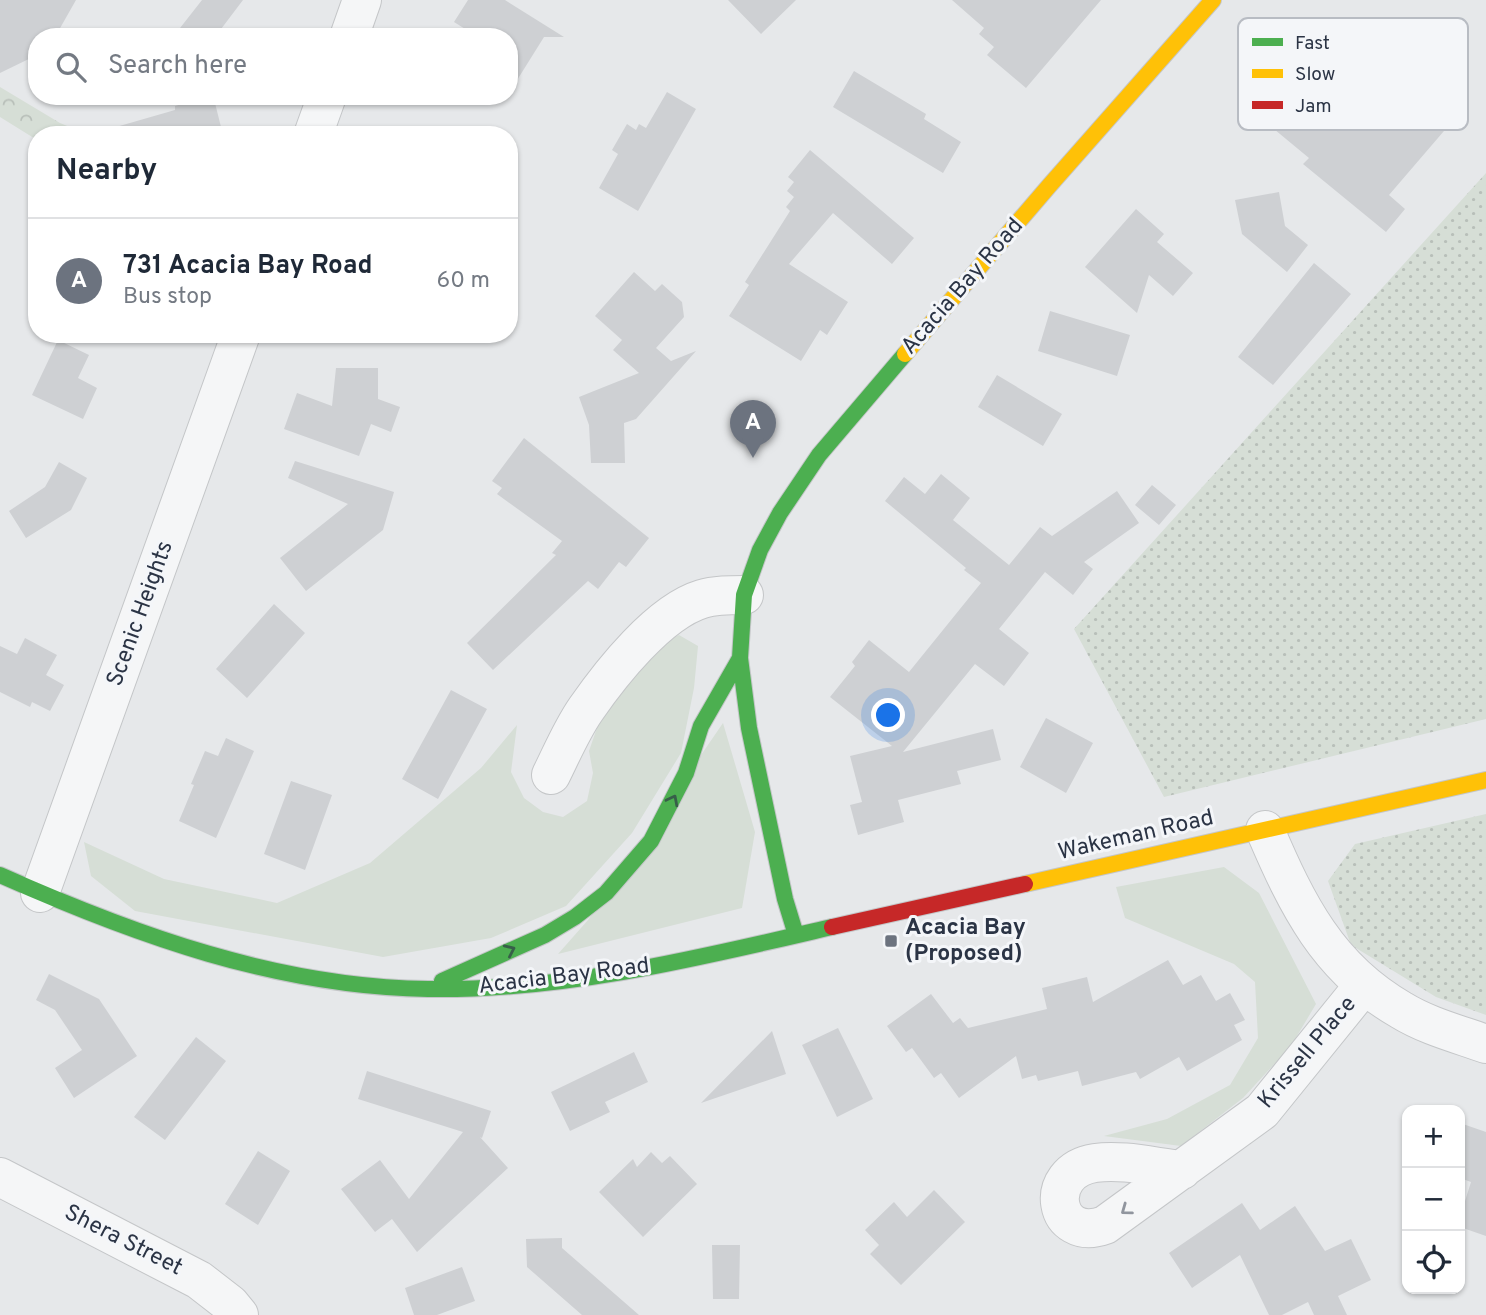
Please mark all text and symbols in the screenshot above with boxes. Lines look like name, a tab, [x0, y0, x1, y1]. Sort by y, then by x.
legend	[1238, 18, 1468, 130]
search box	[28, 28, 518, 105]
text: Fast	[1295, 32, 1330, 56]
icon: search	[52, 48, 90, 86]
text: Search here	[108, 50, 247, 83]
text: Slow	[1295, 63, 1335, 87]
text: Jam	[1295, 95, 1332, 119]
text: Nearby	[56, 153, 157, 190]
street label: Acacia Bay Road	[896, 213, 1030, 361]
text: 731 Acacia Bay Road	[123, 250, 373, 283]
text: A	[71, 267, 87, 296]
text: 60 m	[437, 267, 490, 296]
text: Bus stop	[123, 283, 212, 312]
pin: A	[730, 400, 776, 458]
street label: Scenic Heights	[101, 537, 181, 691]
your location	[871, 698, 905, 732]
one-way arrow	[664, 795, 678, 807]
street label: Wakeman Road	[1055, 804, 1217, 868]
place label: Acacia Bay (Proposed)	[905, 914, 1026, 969]
marker: Acacia Bay (Proposed)	[883, 933, 899, 949]
one-way arrow	[503, 945, 515, 959]
street label: Acacia Bay Road	[477, 952, 651, 1002]
street label: Krissell Place	[1253, 991, 1363, 1115]
map controls	[1402, 1105, 1465, 1294]
button: +	[1402, 1105, 1465, 1168]
button: −	[1402, 1168, 1465, 1231]
street label: Shera Street	[59, 1199, 187, 1283]
one-way arrow	[1121, 1202, 1134, 1214]
button: locate	[1402, 1231, 1465, 1294]

